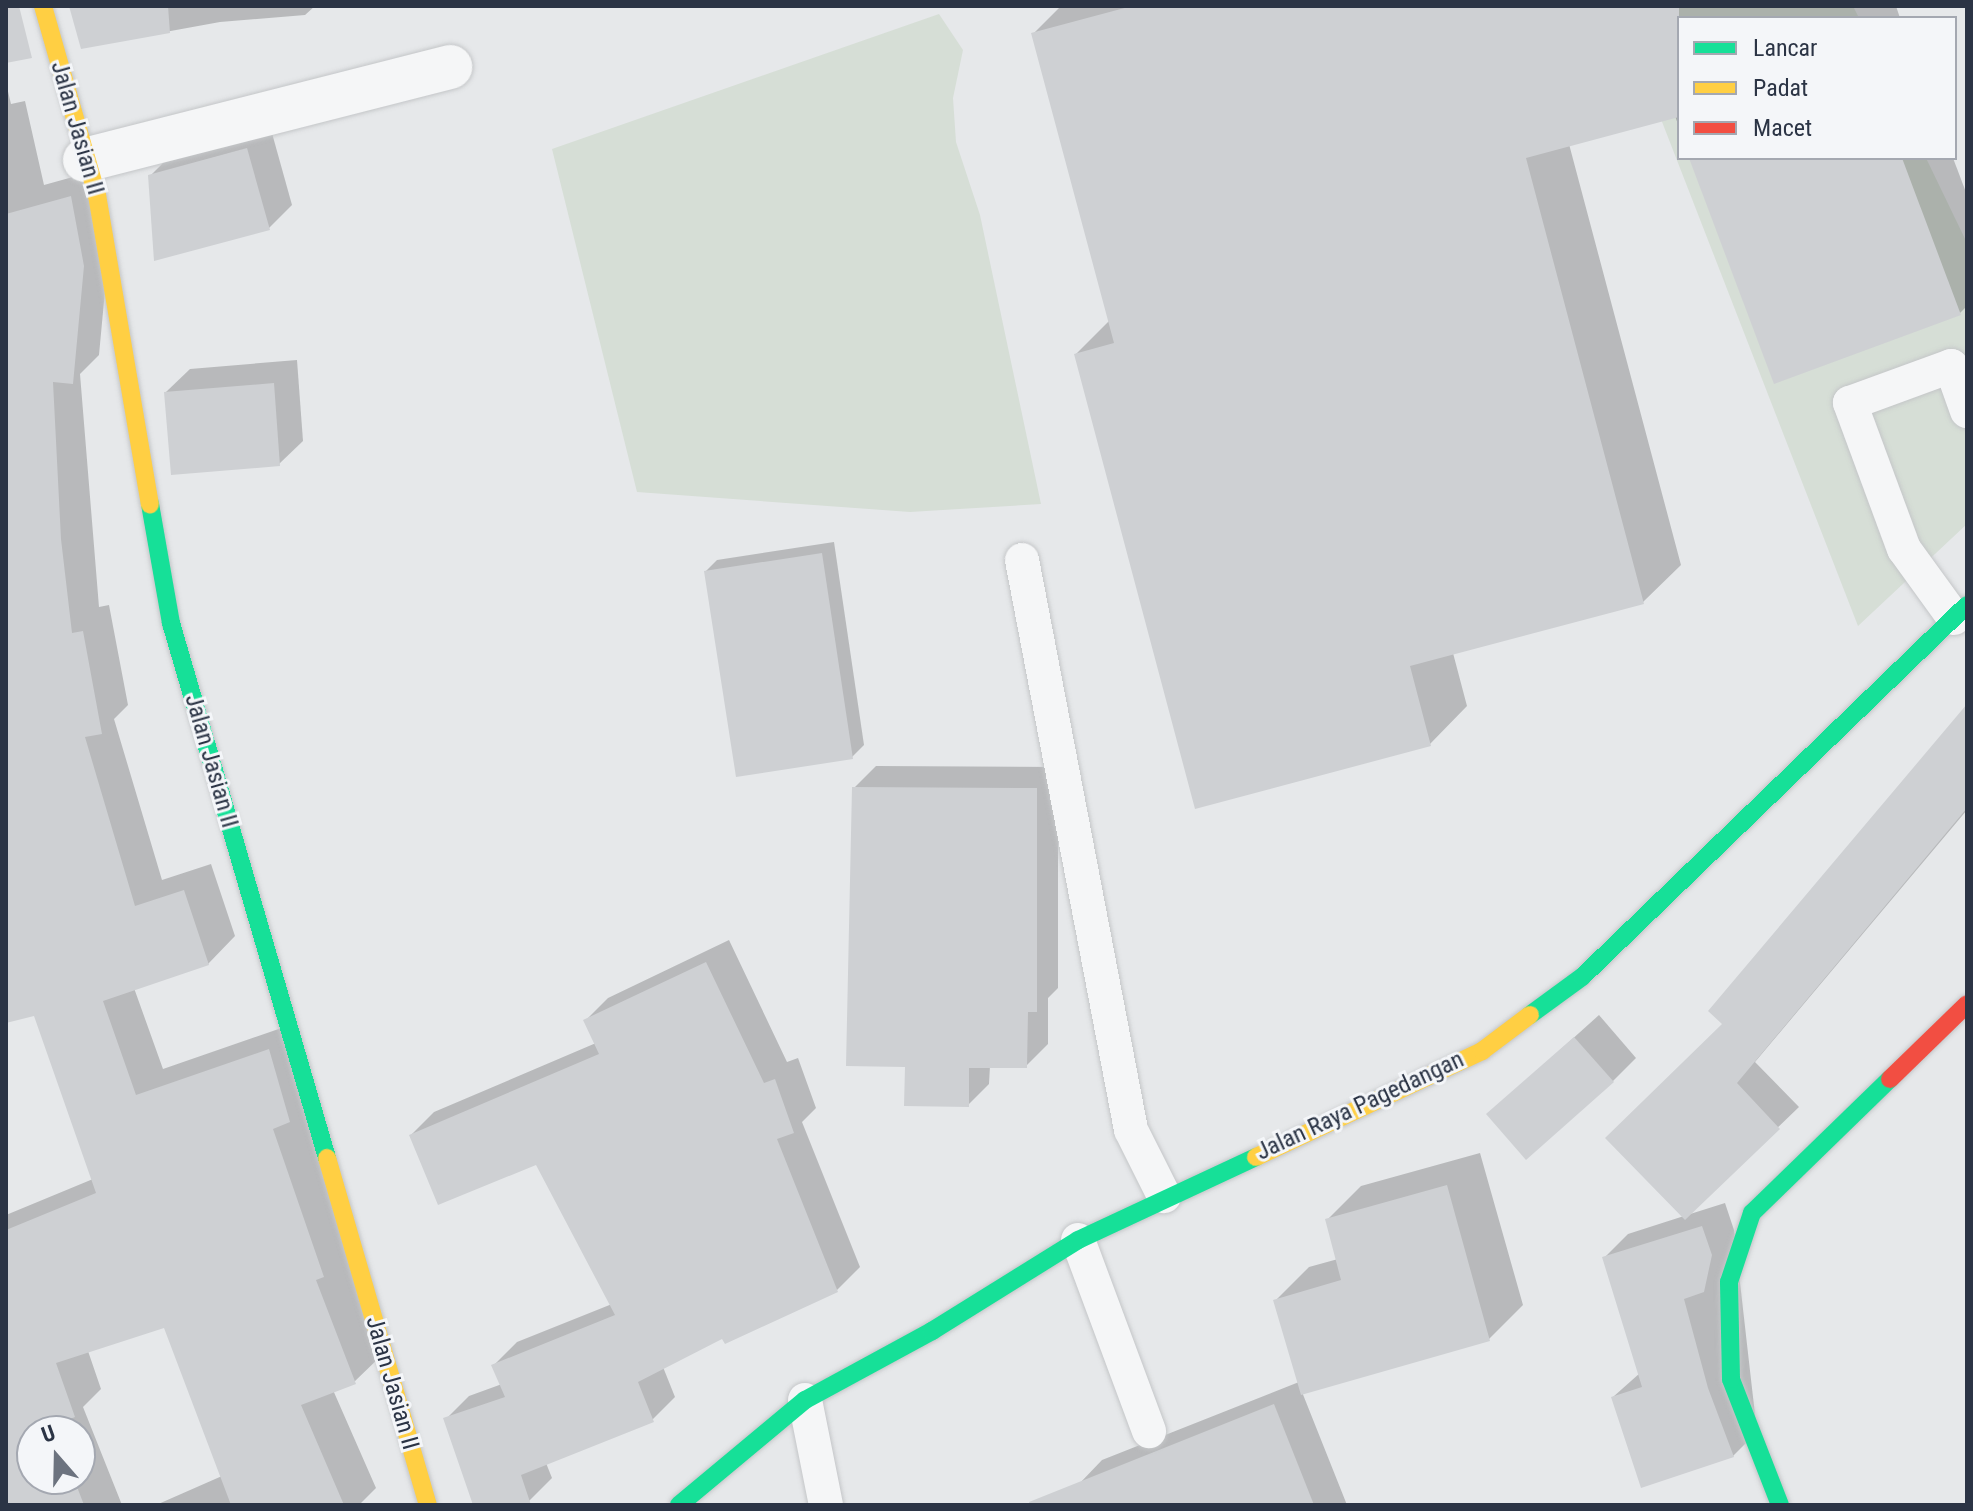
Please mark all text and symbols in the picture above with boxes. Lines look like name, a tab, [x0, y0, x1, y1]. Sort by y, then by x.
legend	[1677, 16, 1957, 160]
text: Lancar	[1753, 34, 1817, 62]
street label: Jalan Jasian II	[44, 58, 110, 198]
text: Padat	[1753, 74, 1808, 102]
text: Macet	[1753, 114, 1812, 142]
street label: Jalan Jasian II	[178, 691, 244, 831]
street label: Jalan Raya Pagedangan	[1252, 1045, 1468, 1167]
street label: Jalan Jasian II	[359, 1313, 425, 1453]
north arrow	[16, 1415, 96, 1495]
text: U	[38, 1420, 58, 1448]

